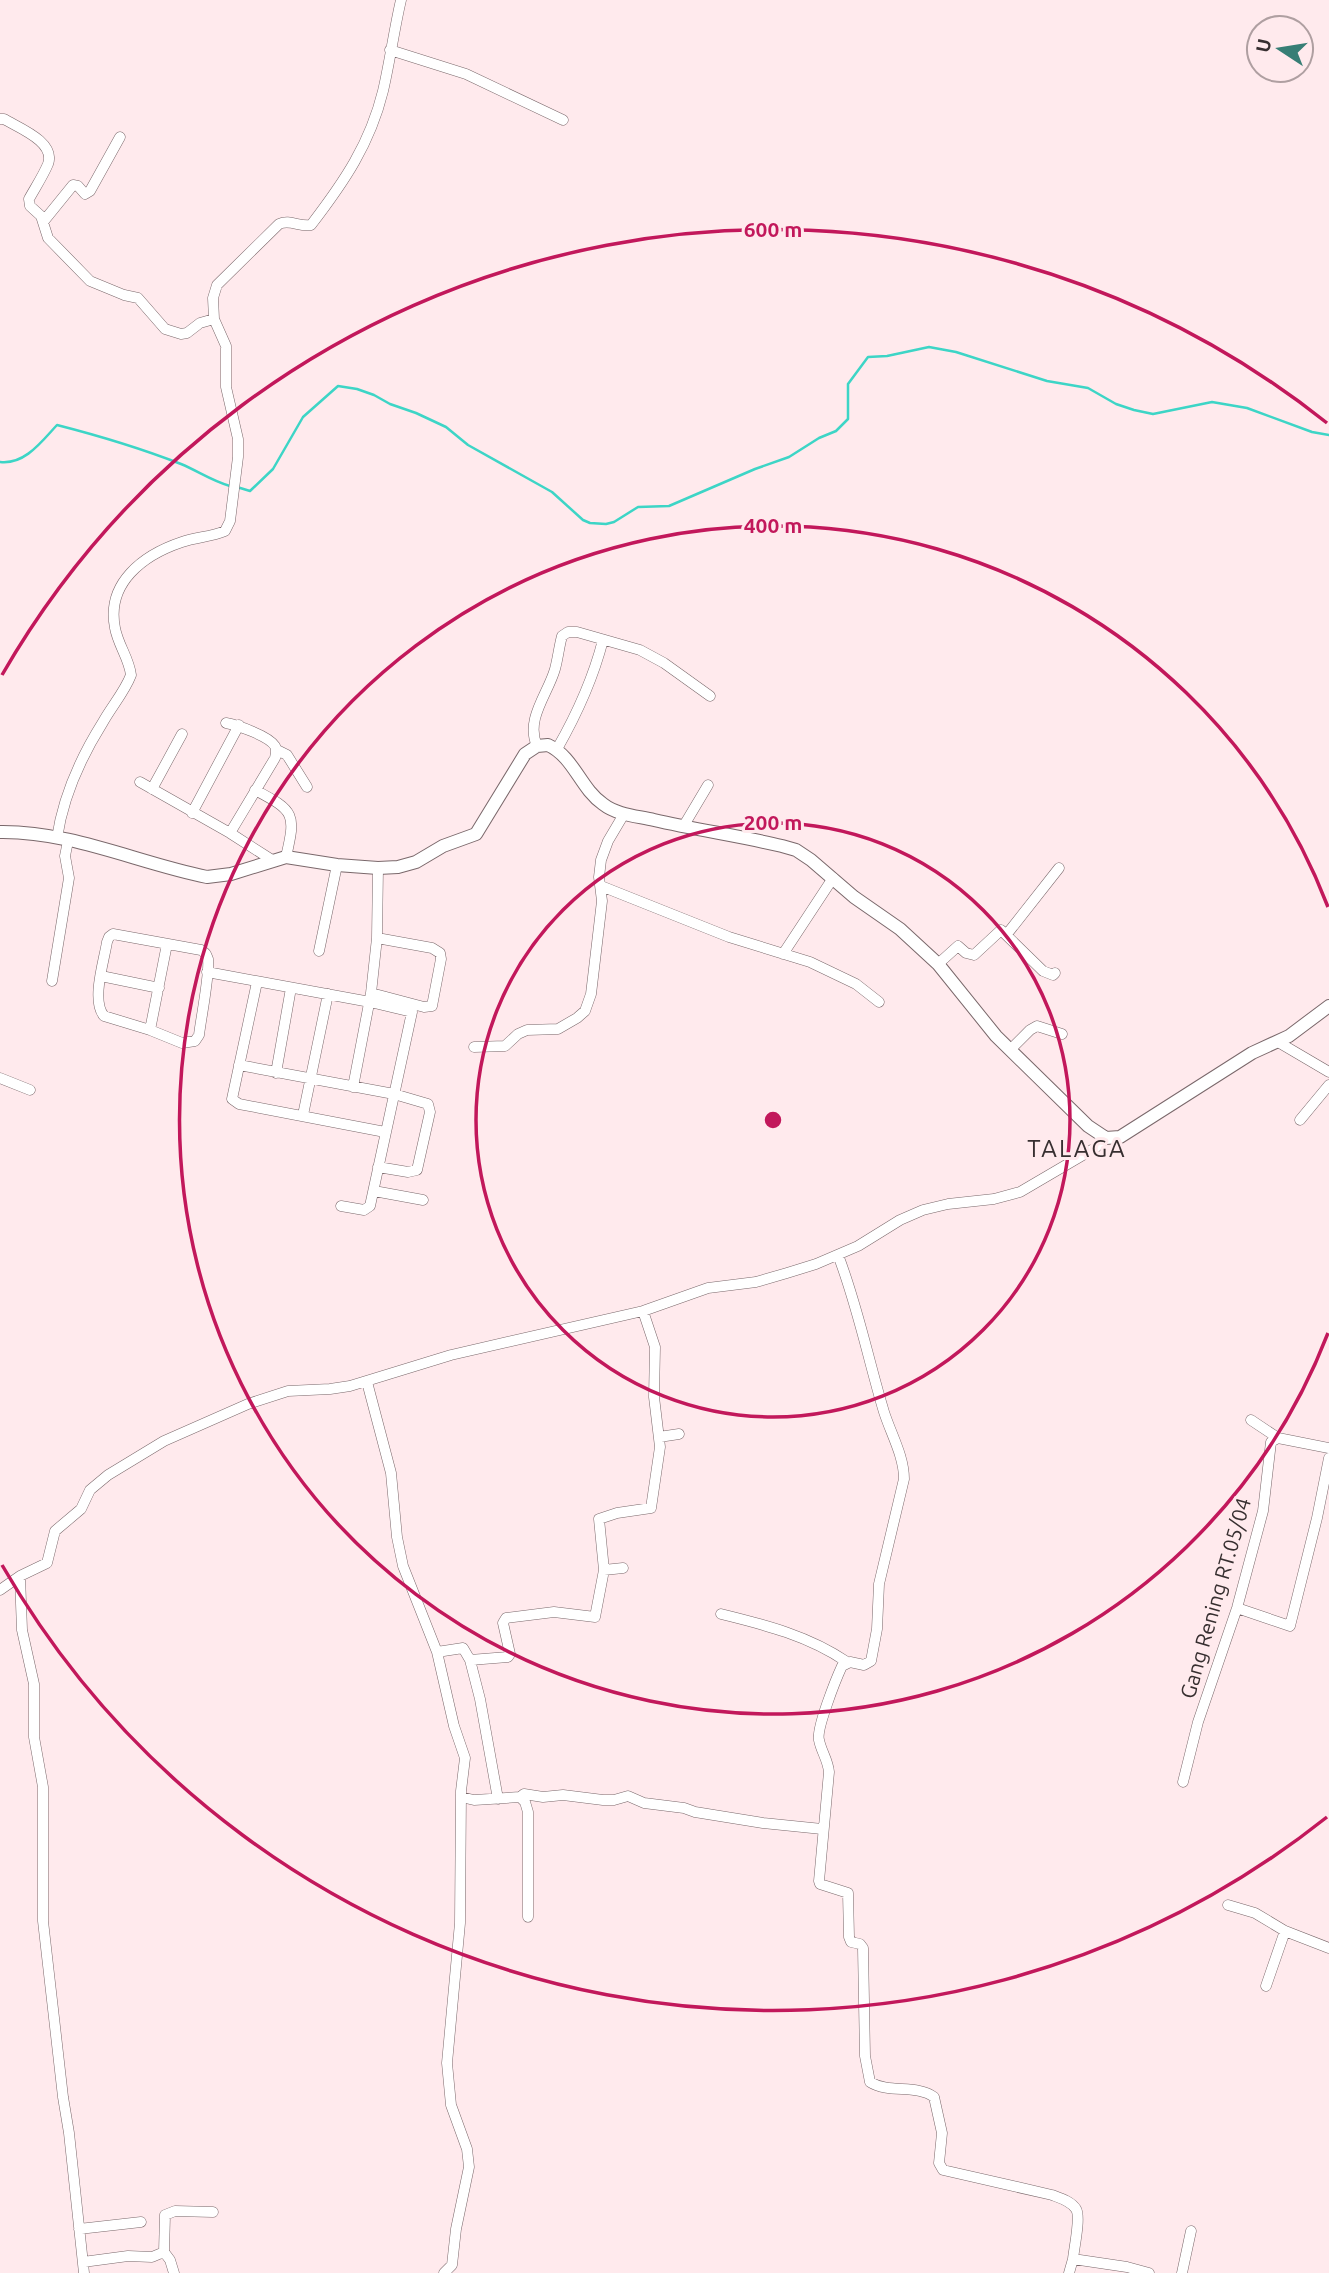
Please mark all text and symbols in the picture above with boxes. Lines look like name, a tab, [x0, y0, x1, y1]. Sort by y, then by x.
north arrow	[1245, 14, 1315, 84]
text: U	[1251, 37, 1276, 54]
text: 600 m	[744, 217, 802, 241]
text: 400 m	[744, 513, 802, 537]
text: 200 m	[744, 810, 802, 834]
centre of rings	[761, 1108, 785, 1132]
district label: TALAGA	[1027, 1135, 1127, 1162]
street label: Gang Rening RT.05/04	[1175, 1495, 1255, 1701]

